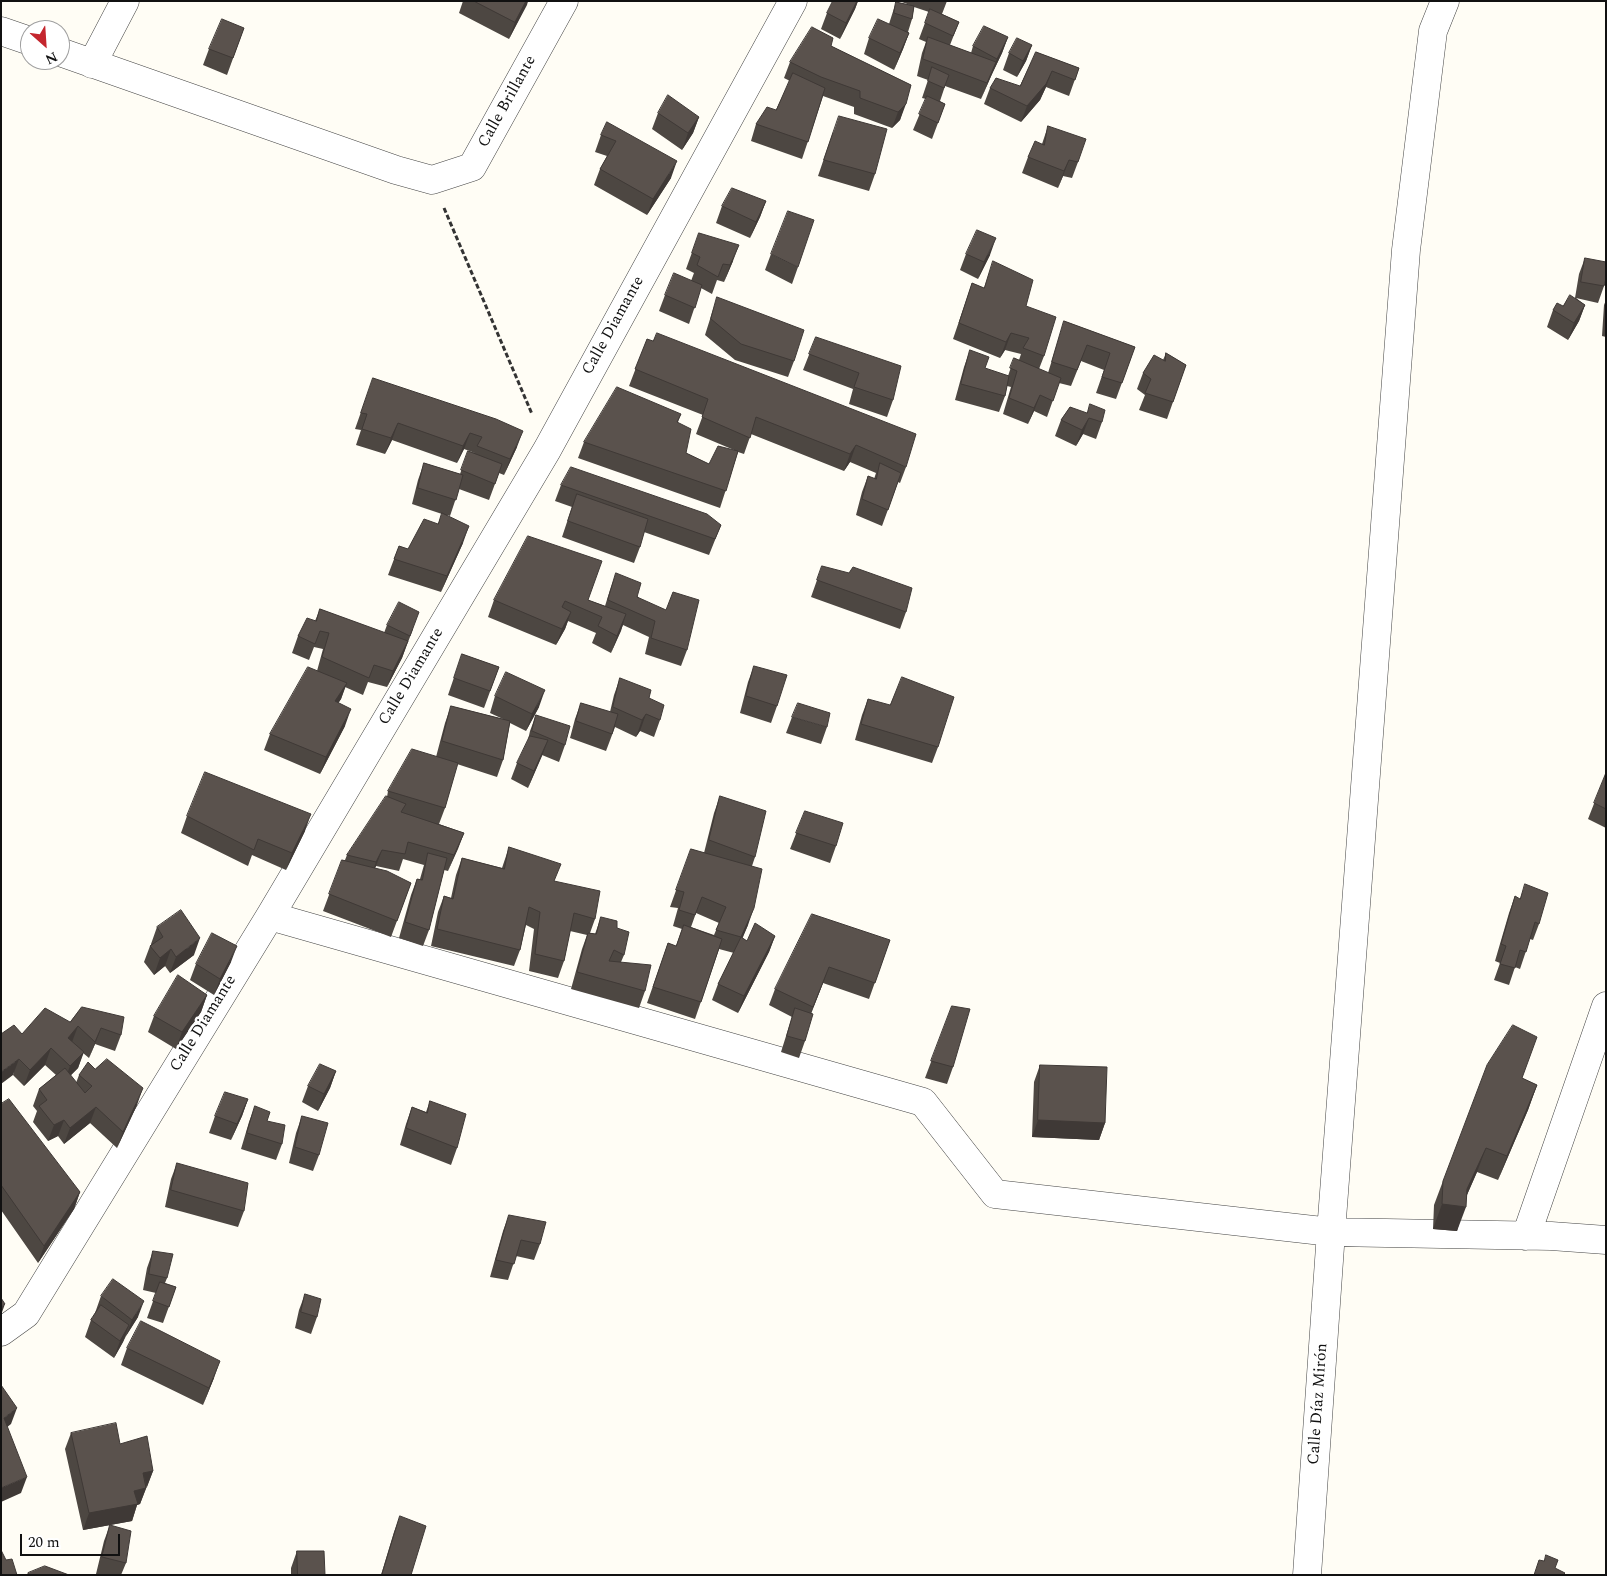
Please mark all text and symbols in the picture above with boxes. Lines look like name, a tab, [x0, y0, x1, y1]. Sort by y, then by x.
north arrow	[20, 20, 70, 70]
text: N	[42, 46, 61, 70]
street label: Calle Brillante	[475, 53, 541, 151]
street label: Calle Diamante	[579, 273, 649, 379]
street label: Calle Diamante	[375, 625, 449, 729]
street label: Calle Diamante	[167, 972, 241, 1076]
street label: Calle Díaz Mirón	[1305, 1343, 1333, 1465]
scale bar	[22, 1524, 122, 1556]
text: 20 m	[28, 1531, 60, 1554]

